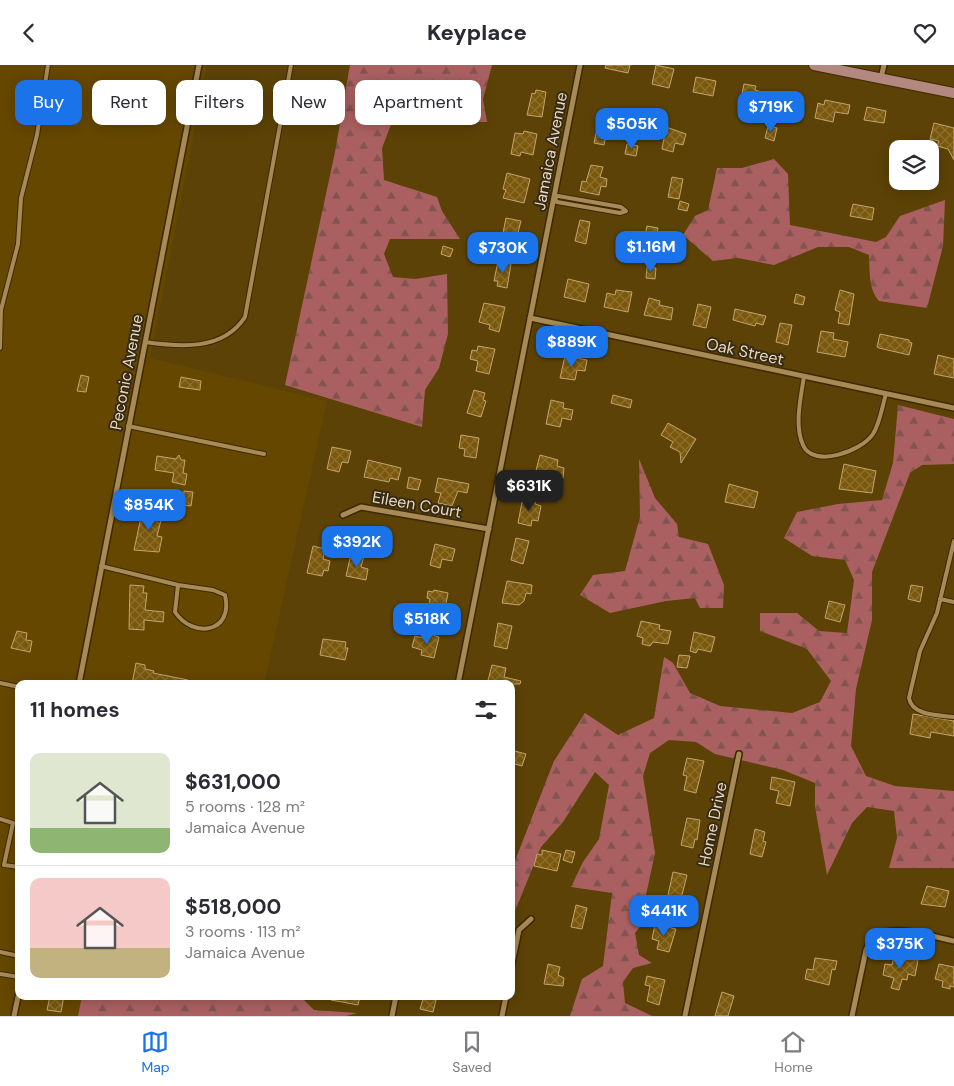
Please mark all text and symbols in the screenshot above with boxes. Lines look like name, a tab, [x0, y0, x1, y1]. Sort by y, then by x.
text: Keyplace	[427, 18, 527, 47]
icon: back	[15, 19, 43, 47]
icon: heart	[911, 19, 939, 47]
chip: Buy	[15, 80, 82, 125]
chip: Rent	[92, 80, 166, 125]
chip: Filters	[176, 80, 263, 125]
chip: New	[273, 80, 345, 125]
chip: Apartment	[355, 80, 481, 125]
street label: Jamaica Avenue	[529, 90, 572, 212]
pin: $719K	[736, 91, 806, 133]
text: $719K	[749, 96, 794, 117]
pin: $505K	[597, 107, 667, 150]
text: $505K	[606, 113, 658, 134]
map controls	[889, 140, 939, 190]
button: layers	[889, 140, 939, 190]
pin: $730K	[468, 231, 538, 274]
pin: $1.16M	[610, 231, 692, 273]
text: $1.16M	[626, 236, 676, 257]
text: $730K	[478, 237, 528, 258]
street label: Peconic Avenue	[105, 312, 148, 432]
pin: $889K	[537, 325, 607, 368]
text: $889K	[547, 331, 597, 352]
street label: Oak Street	[704, 333, 786, 370]
pin: $631K	[494, 469, 564, 512]
text: $631K	[506, 475, 552, 496]
street label: Eileen Court	[371, 486, 463, 523]
pin: $854K	[114, 489, 184, 531]
text: $854K	[124, 494, 174, 515]
pin: $392K	[322, 525, 392, 568]
text: $392K	[333, 531, 381, 552]
pin: $518K	[392, 603, 462, 645]
text: $518K	[404, 608, 450, 629]
text: 11 homes	[30, 696, 120, 724]
icon: filters	[472, 696, 500, 724]
text: $631,000	[185, 768, 281, 796]
icon: home	[70, 773, 130, 833]
street label: Home Drive	[693, 780, 732, 868]
text: 5 rooms · 128 m²	[185, 796, 305, 817]
text: Jamaica Avenue	[185, 817, 305, 838]
text: $518,000	[185, 893, 281, 921]
pin: $441K	[629, 895, 699, 937]
icon: home	[70, 898, 130, 958]
text: $441K	[641, 900, 687, 921]
text: 3 rooms · 113 m²	[185, 921, 301, 942]
pin: $375K	[865, 927, 935, 970]
text: $375K	[876, 933, 924, 954]
text: Jamaica Avenue	[185, 942, 305, 963]
tab: Map	[141, 1028, 170, 1076]
tab: Saved	[452, 1028, 492, 1076]
tab: Home	[774, 1028, 813, 1076]

